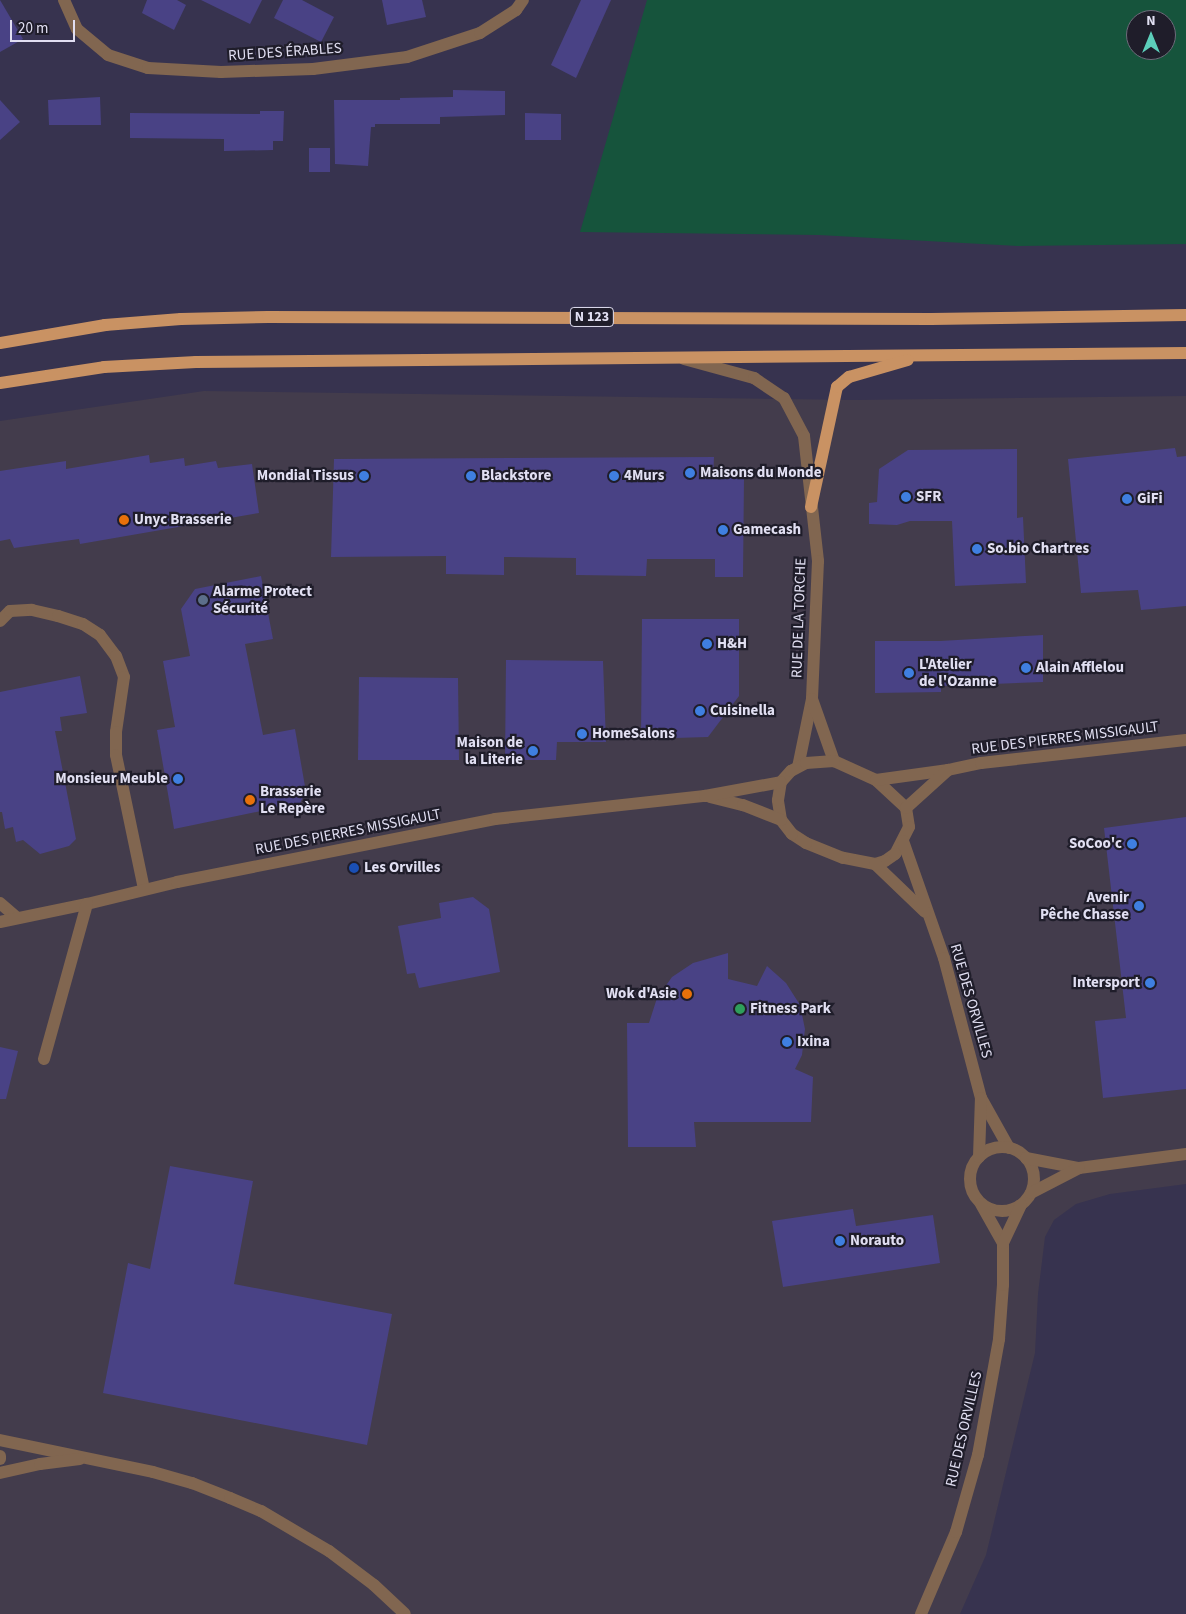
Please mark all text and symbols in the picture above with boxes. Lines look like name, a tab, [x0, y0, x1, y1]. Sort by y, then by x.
scale bar	[12, 10, 78, 42]
north arrow	[1126, 10, 1176, 60]
text: N	[1146, 11, 1156, 31]
text: 20 m	[18, 18, 48, 39]
street label: RUE DES ÉRABLES	[228, 39, 342, 65]
road number: N 123	[570, 306, 614, 328]
place label: Maisons du Monde	[700, 464, 821, 482]
place label: Mondial Tissus	[257, 467, 354, 485]
place label: Blackstore	[481, 467, 551, 485]
place label: 4Murs	[624, 467, 664, 485]
marker: Maisons du Monde	[684, 467, 696, 479]
marker: Mondial Tissus	[358, 470, 370, 482]
marker: Blackstore	[465, 470, 477, 482]
marker: 4Murs	[608, 470, 620, 482]
place label: SFR	[916, 488, 941, 506]
place label: GiFi	[1137, 490, 1163, 508]
marker: SFR	[900, 491, 912, 503]
marker: GiFi	[1121, 493, 1133, 505]
place label: Unyc Brasserie	[134, 511, 232, 529]
marker: Unyc Brasserie	[118, 514, 130, 526]
place label: Gamecash	[733, 521, 801, 539]
marker: Gamecash	[717, 524, 729, 536]
place label: So.bio Chartres	[987, 540, 1089, 558]
marker: So.bio Chartres	[971, 543, 983, 555]
street label: RUE DE LA TORCHE	[788, 558, 810, 678]
place label: Alarme Protect Sécurité	[213, 582, 312, 617]
marker: Alarme Protect Sécurité	[197, 594, 209, 606]
place label: H&H	[717, 635, 747, 653]
marker: H&H	[701, 638, 713, 650]
place label: L'Atelier de l'Ozanne	[919, 655, 997, 690]
place label: Alain Afflelou	[1036, 659, 1124, 677]
marker: Alain Afflelou	[1020, 662, 1032, 674]
marker: L'Atelier de l'Ozanne	[903, 667, 915, 679]
place label: Cuisinella	[710, 702, 775, 720]
marker: Cuisinella	[694, 705, 706, 717]
street label: RUE DES PIERRES MISSIGAULT	[970, 718, 1160, 758]
place label: HomeSalons	[592, 725, 675, 743]
marker: HomeSalons	[576, 728, 588, 740]
place label: Maison de la Literie	[457, 733, 523, 768]
marker: Maison de la Literie	[527, 745, 539, 757]
place label: Monsieur Meuble	[55, 770, 168, 788]
marker: Monsieur Meuble	[172, 773, 184, 785]
place label: Brasserie Le Repère	[260, 782, 325, 817]
marker: Brasserie Le Repère	[244, 794, 256, 806]
street label: RUE DES PIERRES MISSIGAULT	[254, 805, 442, 859]
place label: SoCoo'c	[1069, 835, 1122, 853]
marker: SoCoo'c	[1126, 838, 1138, 850]
place label: Les Orvilles	[364, 859, 440, 877]
marker: Les Orvilles	[348, 862, 360, 874]
place label: Avenir Pêche Chasse	[1040, 888, 1129, 923]
marker: Avenir Pêche Chasse	[1133, 900, 1145, 912]
street label: RUE DES ORVILLES	[946, 942, 996, 1060]
place label: Intersport	[1073, 974, 1140, 992]
marker: Intersport	[1144, 977, 1156, 989]
place label: Wok d'Asie	[606, 985, 677, 1003]
marker: Wok d'Asie	[681, 988, 693, 1000]
place label: Fitness Park	[750, 1000, 831, 1018]
marker: Fitness Park	[734, 1003, 746, 1015]
place label: Ixina	[797, 1033, 830, 1051]
marker: Ixina	[781, 1036, 793, 1048]
place label: Norauto	[850, 1232, 904, 1250]
marker: Norauto	[834, 1235, 846, 1247]
street label: RUE DES ORVILLES	[942, 1369, 986, 1489]

